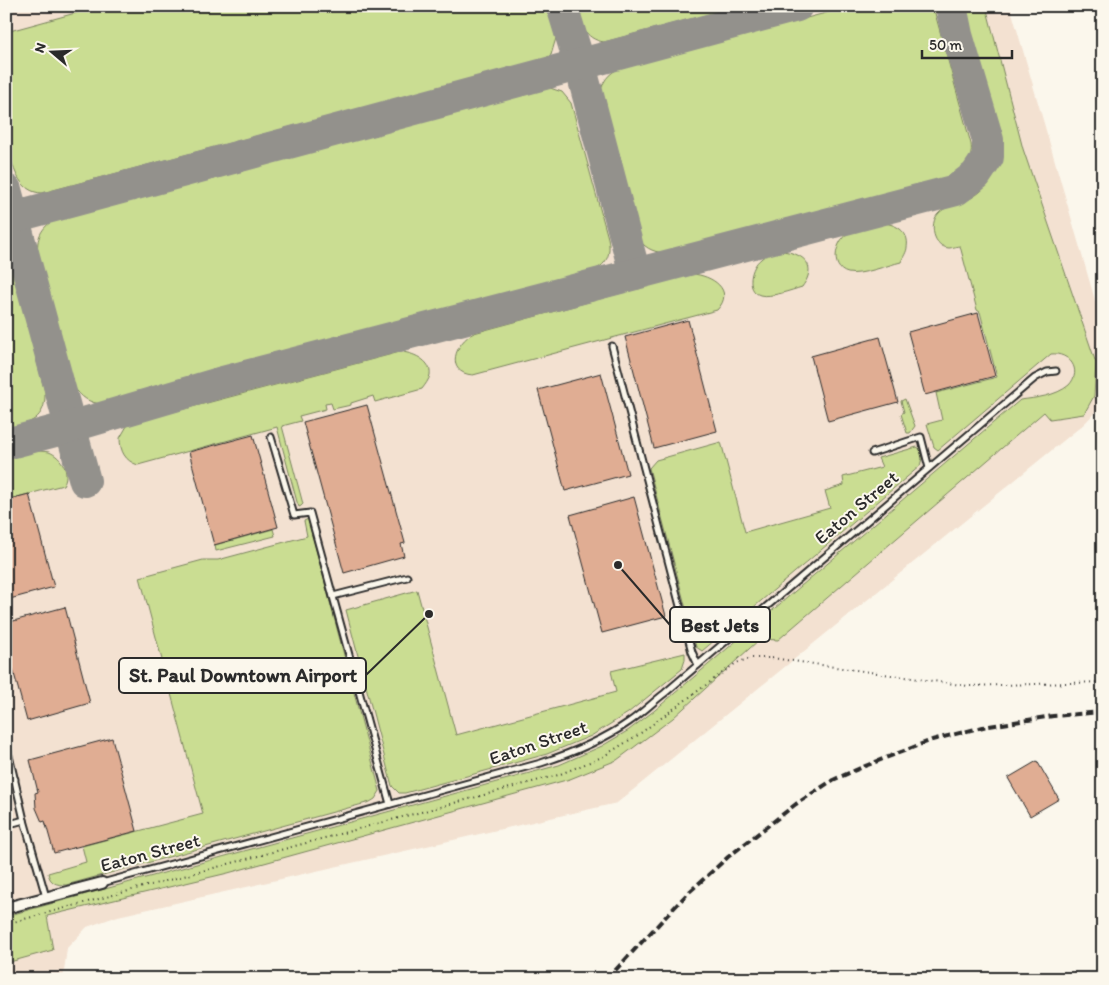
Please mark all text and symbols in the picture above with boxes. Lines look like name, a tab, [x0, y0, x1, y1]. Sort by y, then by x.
north arrow	[28, 28, 78, 78]
scale bar	[922, 28, 1012, 60]
text: 50 m	[929, 36, 962, 54]
text: N	[31, 41, 50, 55]
street label: Eaton Street	[810, 466, 903, 549]
callout: Best Jets	[670, 607, 770, 642]
text: Best Jets	[681, 613, 759, 637]
callout: St. Paul Downtown Airport	[119, 658, 366, 693]
text: St. Paul Downtown Airport	[129, 663, 358, 688]
street label: Eaton Street	[486, 715, 590, 770]
street label: Eaton Street	[98, 828, 202, 877]

